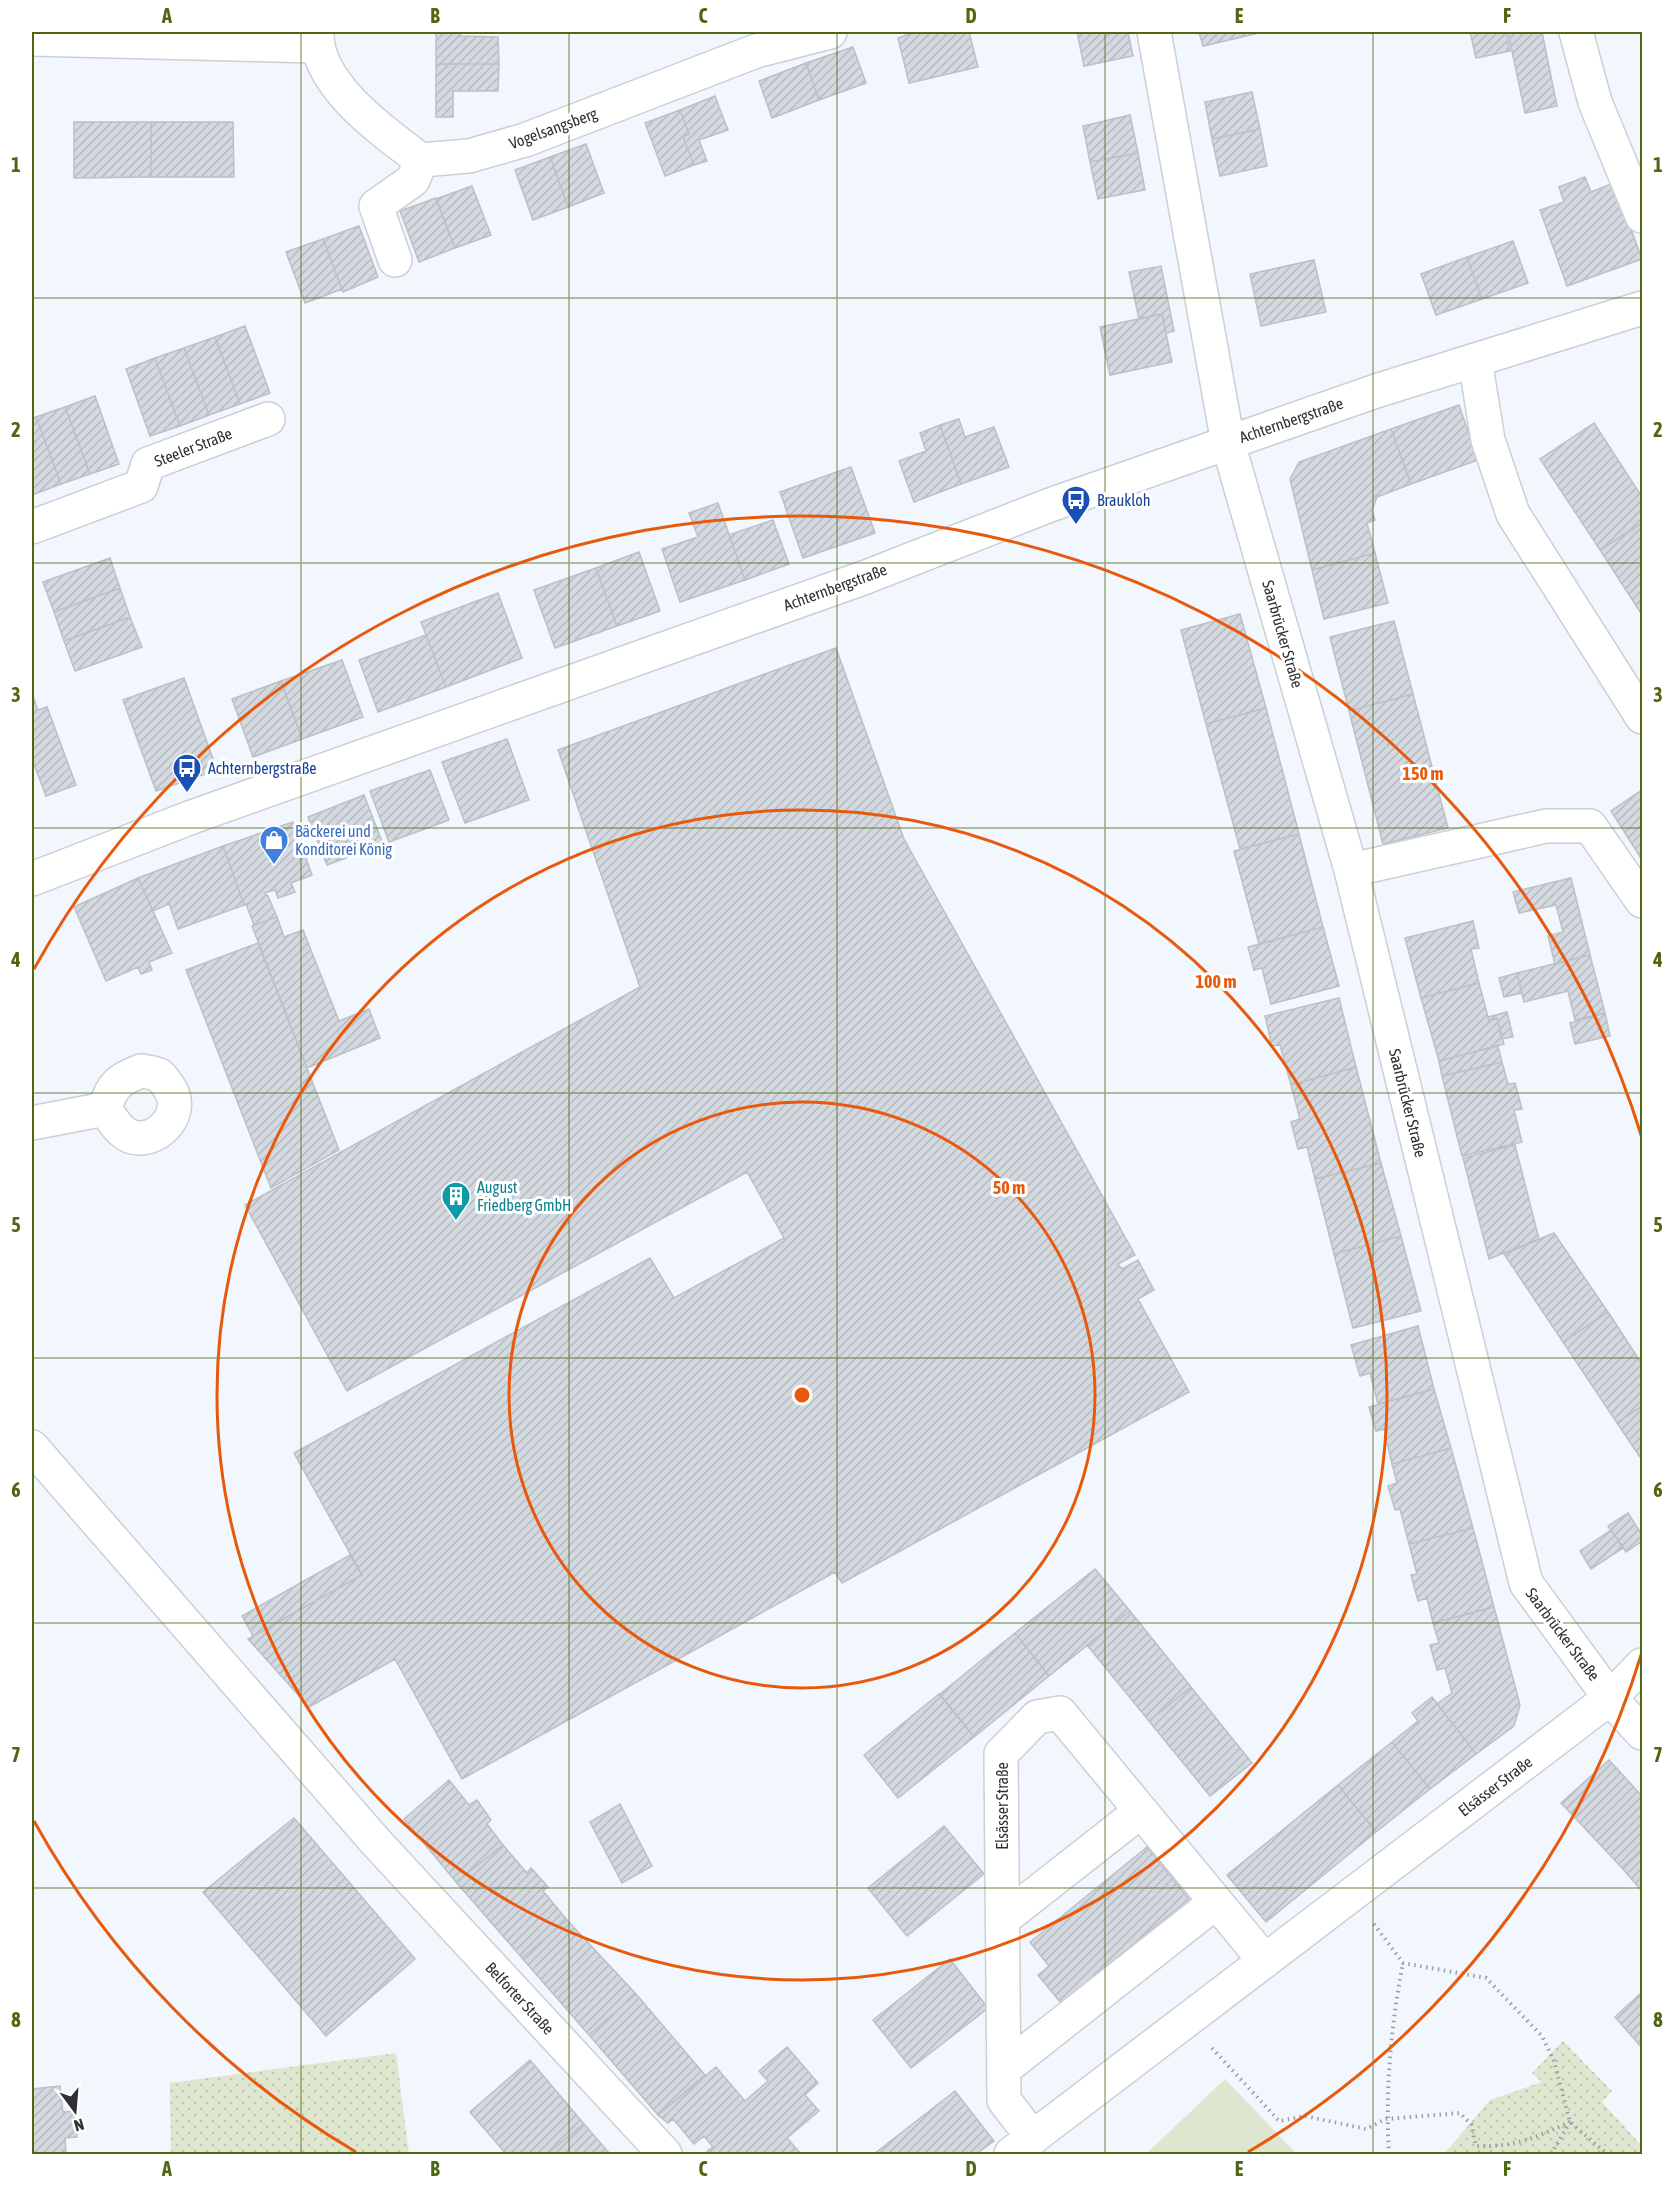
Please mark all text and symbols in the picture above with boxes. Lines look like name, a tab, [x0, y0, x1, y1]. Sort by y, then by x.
text: A	[161, 4, 172, 27]
text: B	[430, 4, 440, 27]
text: C	[699, 4, 708, 27]
text: D	[965, 4, 977, 27]
text: E	[1235, 4, 1244, 27]
text: F	[1503, 4, 1511, 27]
street label: Vogelsangsberg	[507, 104, 600, 153]
text: 1	[11, 153, 21, 176]
text: 1	[1653, 153, 1663, 176]
street label: Achternbergstraße	[1237, 394, 1346, 447]
text: 2	[11, 418, 21, 441]
text: 2	[1653, 418, 1663, 441]
street label: Steeler Straße	[152, 424, 234, 470]
bus stop icon: Braukloh	[1060, 484, 1092, 526]
place label: Braukloh	[1097, 491, 1151, 509]
street label: Achternbergstraße	[781, 560, 889, 615]
street label: Saarbrücker Straße	[1259, 578, 1307, 690]
text: 3	[11, 683, 21, 706]
text: 3	[1653, 683, 1663, 706]
bus stop icon: Achternbergstraße	[171, 752, 203, 794]
place label: Achternbergstraße	[208, 759, 317, 778]
text: 150 m	[1403, 763, 1443, 784]
place label: Bäckerei und Konditorei König	[295, 822, 392, 859]
shop icon: Bäckerei und Konditorei König	[258, 824, 290, 866]
text: 4	[10, 948, 21, 971]
text: 4	[1652, 948, 1663, 971]
text: 100 m	[1196, 971, 1236, 992]
street label: Saarbrücker Straße	[1386, 1047, 1430, 1159]
text: 50 m	[993, 1177, 1025, 1198]
place label: August Friedberg GmbH	[477, 1178, 571, 1215]
building icon: August Friedberg GmbH	[440, 1180, 472, 1222]
text: 5	[11, 1213, 21, 1236]
text: 5	[1653, 1213, 1663, 1236]
centre of rings	[792, 1385, 812, 1405]
text: 6	[11, 1478, 21, 1501]
text: 6	[1653, 1478, 1663, 1501]
street label: Saarbrücker Straße	[1522, 1584, 1604, 1684]
text: 7	[11, 1743, 21, 1766]
text: 7	[1653, 1743, 1663, 1766]
street label: Elsässer Straße	[1455, 1752, 1535, 1820]
street label: Elsässer Straße	[993, 1762, 1011, 1850]
street label: Belforter Straße	[482, 1958, 558, 2038]
text: 8	[11, 2008, 21, 2031]
text: 8	[1653, 2008, 1663, 2031]
north arrow	[45, 2081, 105, 2141]
text: N	[72, 2115, 86, 2135]
text: A	[161, 2157, 172, 2180]
text: B	[430, 2157, 440, 2180]
text: C	[699, 2157, 708, 2180]
text: D	[965, 2157, 977, 2180]
text: E	[1235, 2157, 1244, 2180]
text: F	[1503, 2157, 1511, 2180]

